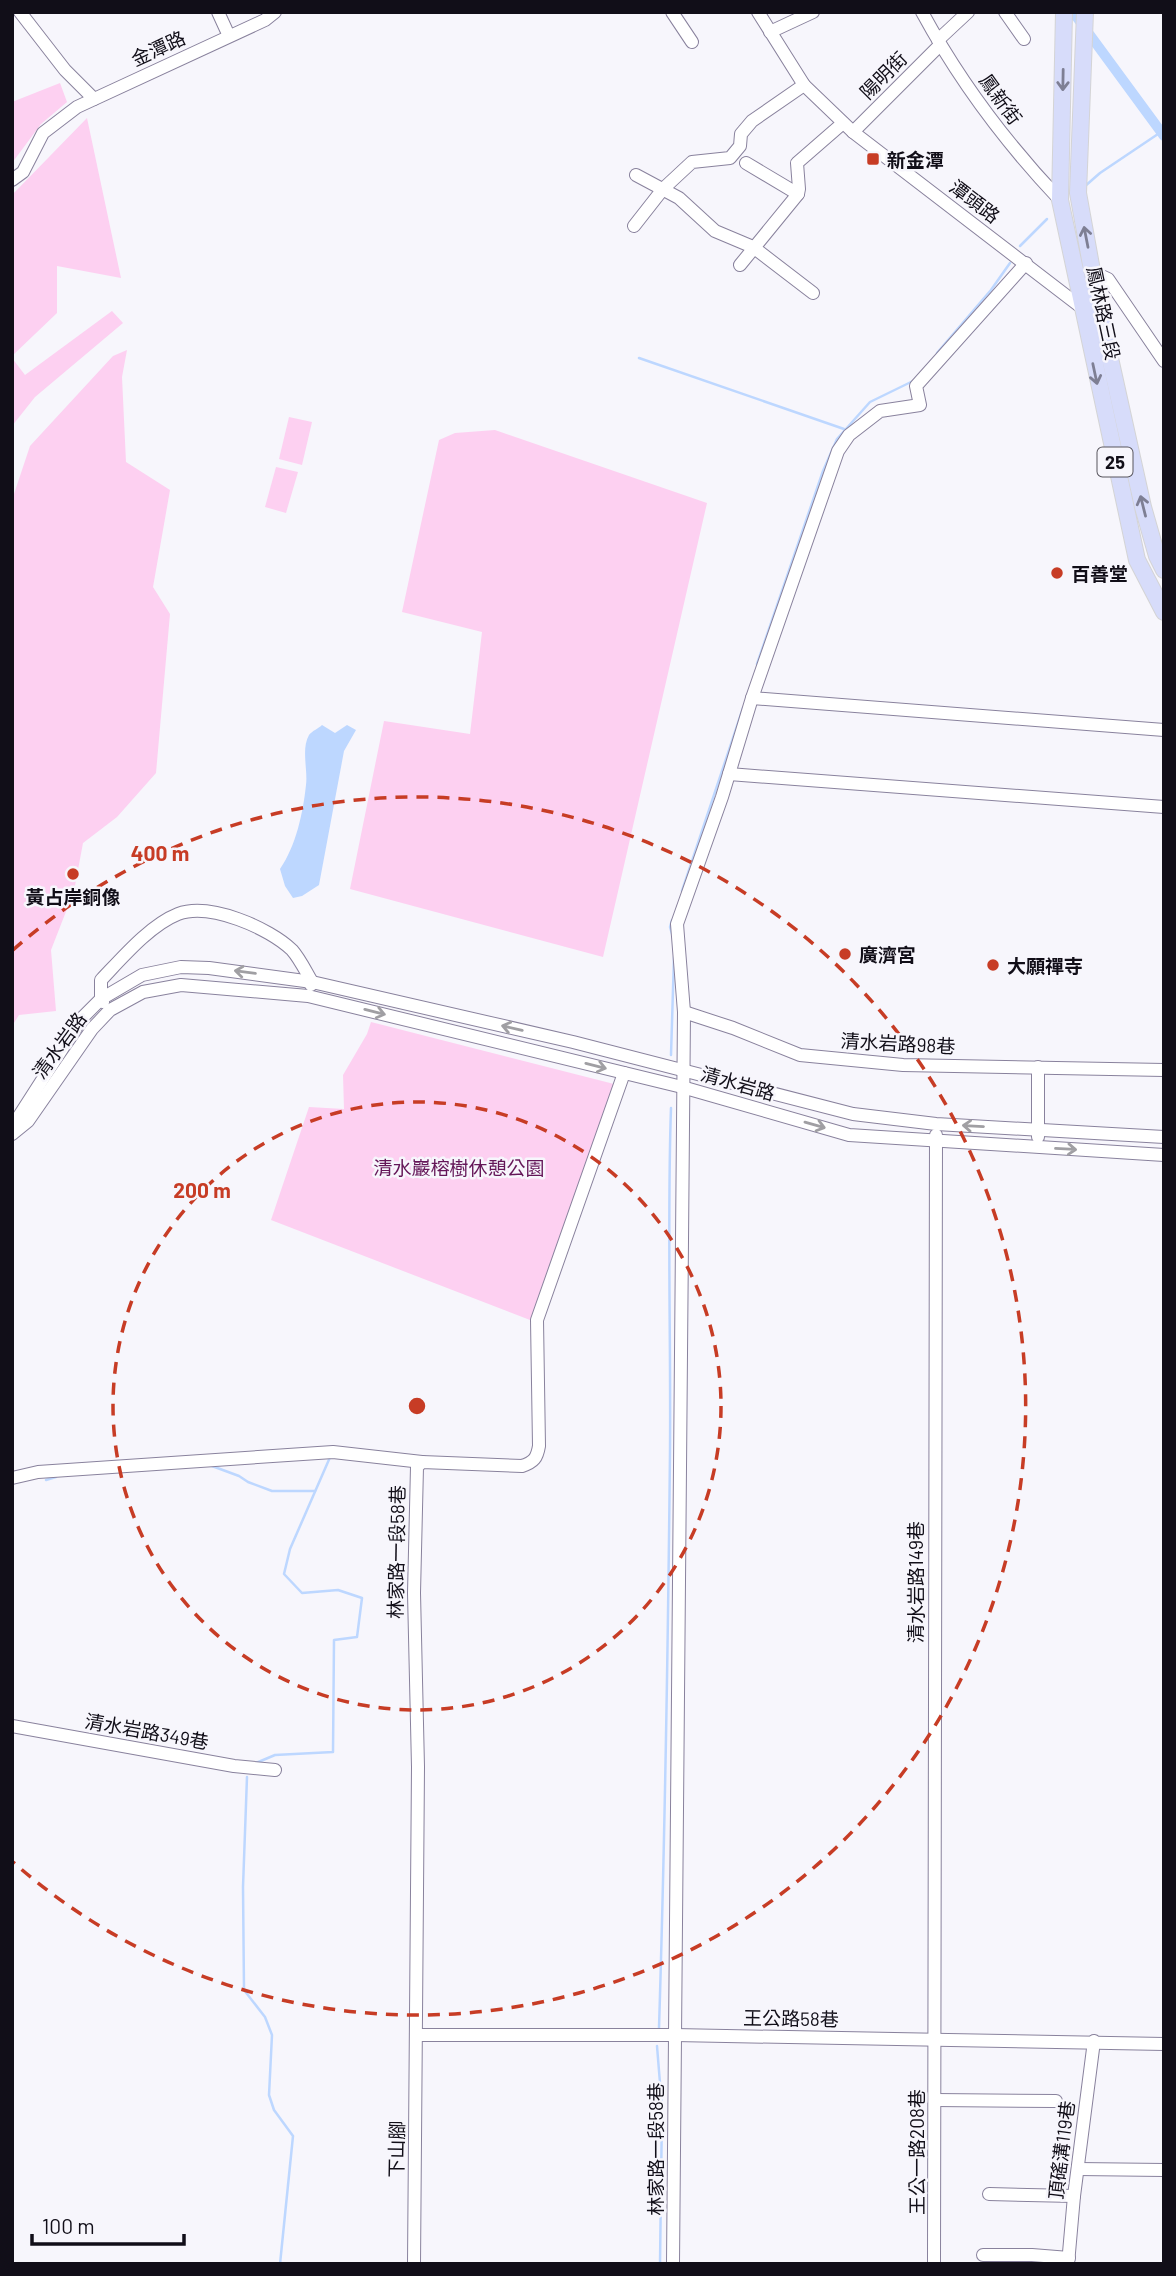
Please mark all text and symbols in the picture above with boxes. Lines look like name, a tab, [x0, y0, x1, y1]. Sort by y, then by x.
street label: 金潭路	[127, 26, 189, 70]
street label: 陽明街	[855, 47, 911, 103]
street label: 鳳新街	[975, 69, 1027, 129]
one-way arrow	[1056, 69, 1069, 92]
place label: 新金潭	[887, 148, 944, 171]
marker: 新金潭	[865, 151, 881, 167]
street label: 潭頭路	[945, 175, 1005, 227]
one-way arrow	[1079, 226, 1092, 248]
street label: 鳳林路三段	[1083, 264, 1125, 362]
one-way arrow	[1089, 362, 1103, 385]
road number: 25	[1098, 448, 1132, 476]
one-way arrow	[1136, 495, 1149, 518]
place label: 百善堂	[1071, 562, 1128, 585]
marker: 百善堂	[1049, 565, 1065, 581]
text: 400 m	[131, 840, 189, 865]
marker: 黃占岸銅像	[65, 866, 81, 882]
place label: 黃占岸銅像	[25, 885, 121, 908]
place label: 廣濟宮	[859, 943, 916, 966]
marker: 廣濟宮	[837, 946, 853, 962]
place label: 大願禪寺	[1007, 954, 1083, 977]
marker: 大願禪寺	[985, 957, 1001, 973]
one-way arrow	[234, 966, 257, 979]
one-way arrow	[363, 1006, 386, 1019]
street label: 清水岩路	[27, 1007, 91, 1083]
one-way arrow	[501, 1021, 524, 1034]
street label: 清水岩路98巷	[840, 1029, 956, 1057]
one-way arrow	[584, 1060, 606, 1073]
street label: 清水岩路	[698, 1061, 778, 1105]
one-way arrow	[804, 1119, 826, 1132]
one-way arrow	[962, 1120, 985, 1133]
one-way arrow	[1054, 1143, 1076, 1156]
park label: 清水巖榕樹休憩公園	[373, 1156, 545, 1179]
text: 200 m	[173, 1177, 231, 1202]
centre of rings	[405, 1394, 429, 1418]
street label: 林家路一段58巷	[383, 1485, 409, 1619]
street label: 清水岩路149巷	[904, 1521, 927, 1643]
street label: 清水岩路349巷	[83, 1709, 211, 1753]
street label: 王公路58巷	[743, 2006, 839, 2030]
street label: 林家路一段58巷	[644, 2082, 667, 2216]
street label: 王公一路208巷	[905, 2089, 928, 2215]
street label: 頂磘溝119巷	[1044, 2099, 1078, 2201]
street label: 下山腳	[384, 2120, 408, 2178]
scale bar	[32, 2202, 184, 2246]
text: 100 m	[42, 2213, 95, 2238]

